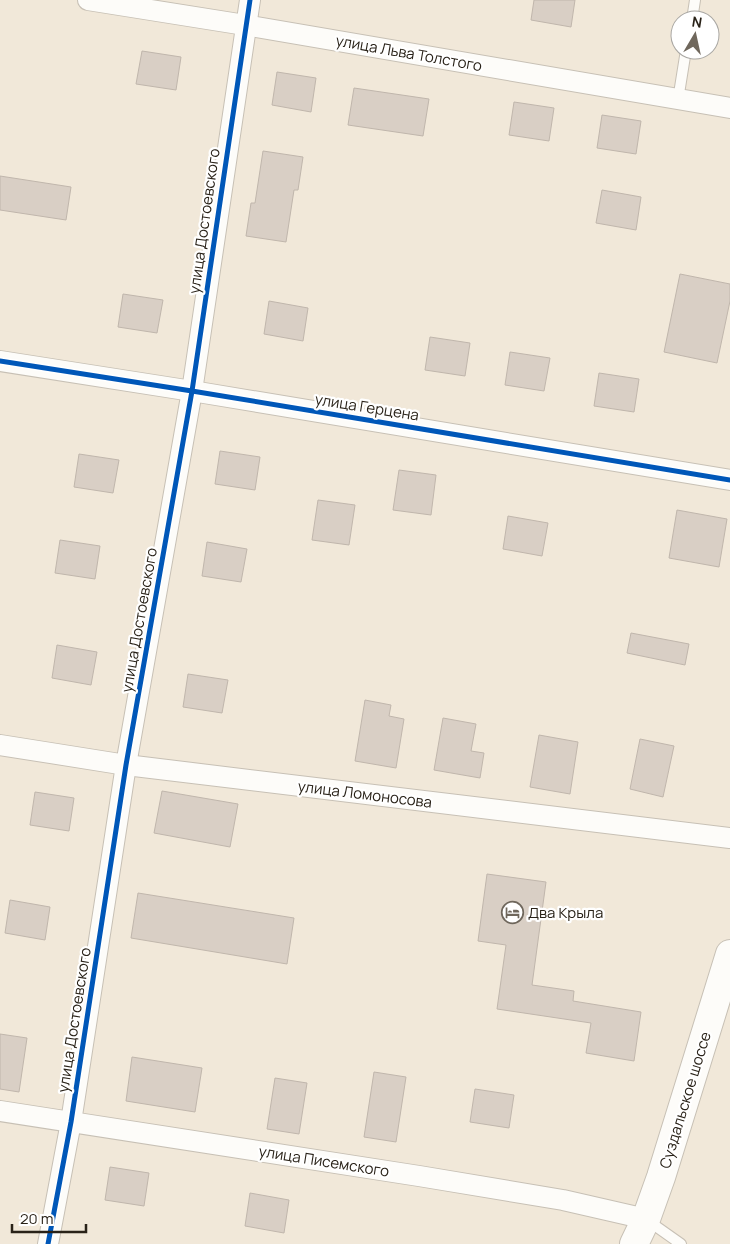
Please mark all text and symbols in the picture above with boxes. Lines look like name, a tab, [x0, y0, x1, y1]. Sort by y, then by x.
north arrow	[670, 10, 720, 60]
text: N	[691, 11, 704, 32]
street label: улица Льва Толстого	[334, 30, 484, 76]
street label: улица Достоевского	[183, 147, 225, 295]
street label: улица Герцена	[313, 388, 421, 426]
street label: улица Достоевского	[116, 546, 162, 694]
street label: улица Ломоносова	[297, 775, 433, 813]
hotel icon: Два Крыла	[500, 900, 524, 924]
place label: Два Крыла	[528, 902, 603, 923]
street label: улица Достоевского	[52, 946, 96, 1094]
street label: Суздальское шоссе	[654, 1029, 716, 1171]
street label: улица Писемского	[257, 1140, 391, 1182]
scale bar	[12, 1202, 86, 1234]
text: 20 m	[20, 1208, 53, 1229]

